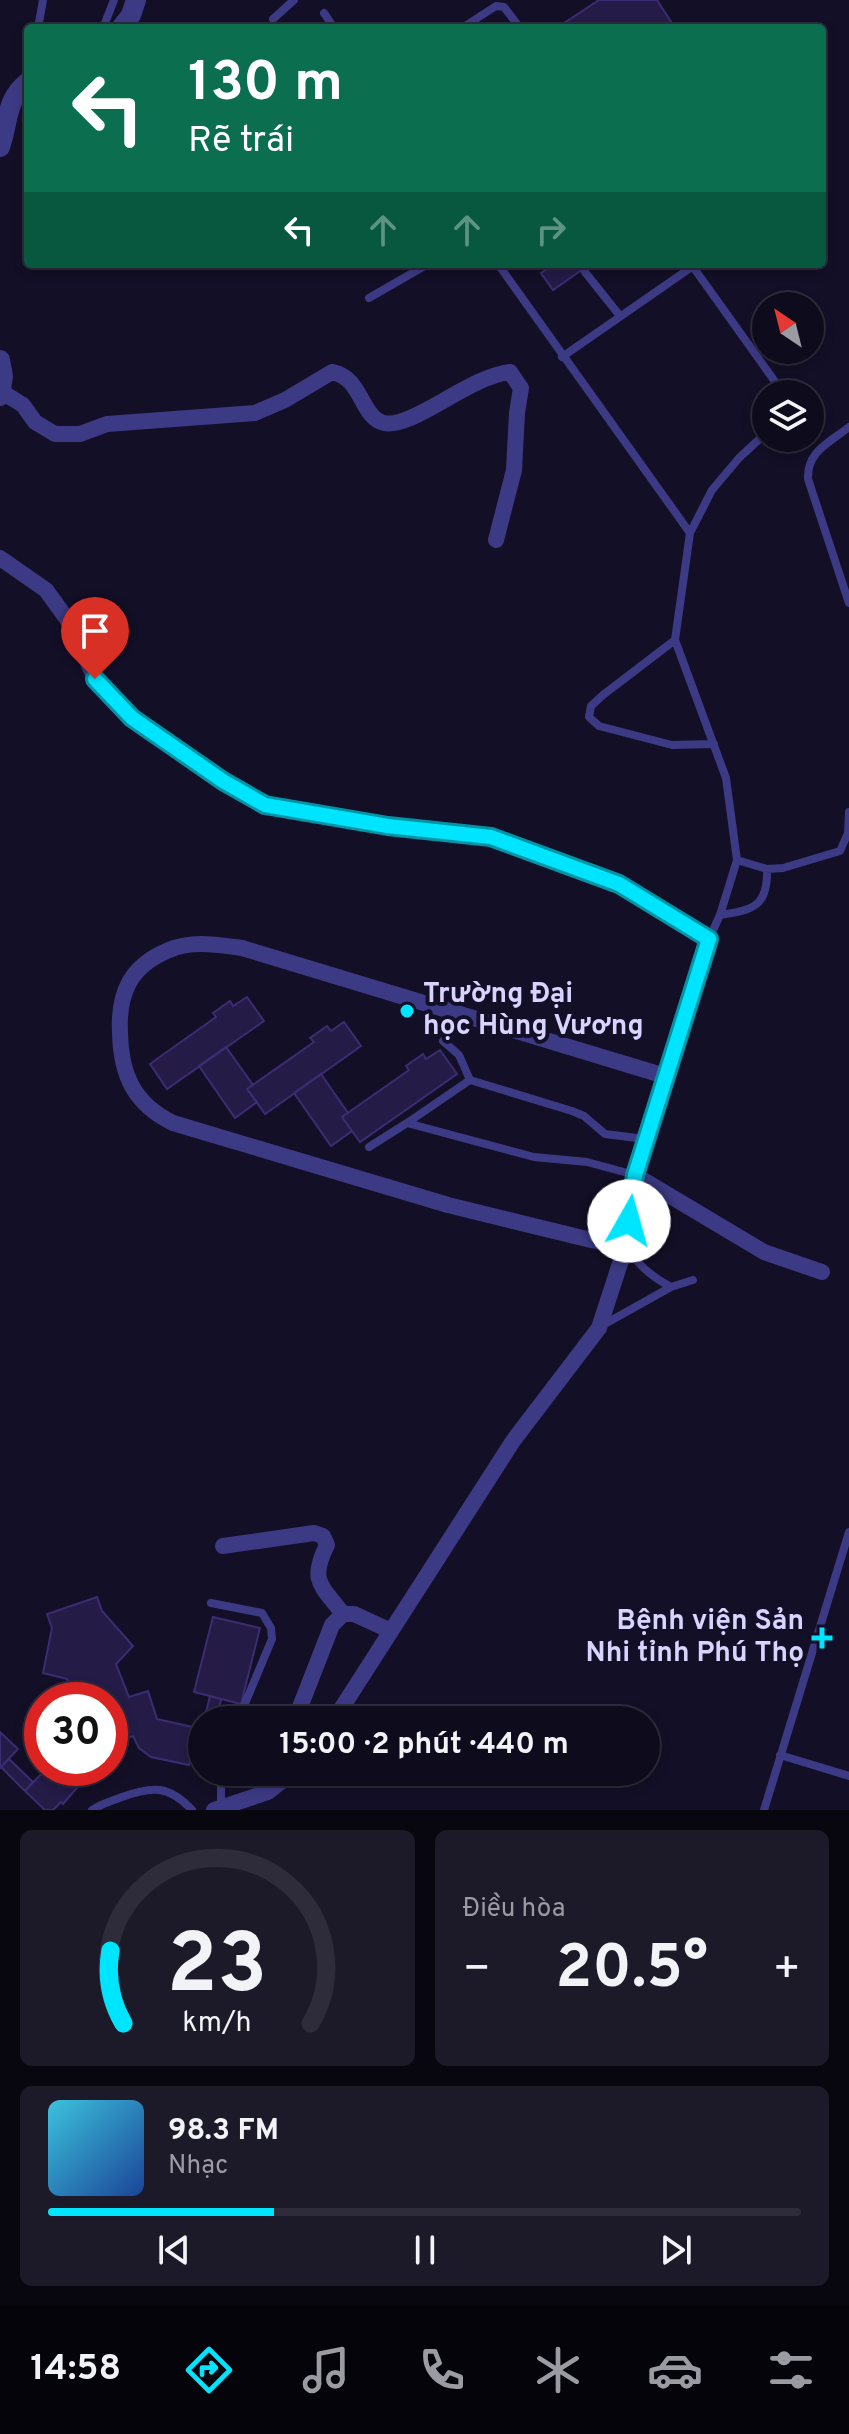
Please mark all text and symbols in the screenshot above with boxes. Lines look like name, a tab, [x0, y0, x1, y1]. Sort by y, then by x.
text: 130 m	[188, 50, 343, 120]
icon: left	[56, 56, 160, 160]
text: Rẽ trái	[188, 119, 294, 165]
icon: left	[277, 208, 321, 252]
icon: ahead	[361, 208, 405, 252]
icon: ahead	[445, 208, 489, 252]
icon: right	[529, 208, 573, 252]
north arrow	[752, 292, 824, 364]
map controls	[752, 292, 824, 452]
button: layers	[752, 380, 824, 452]
pin	[61, 597, 129, 679]
icon: arrive	[73, 609, 117, 653]
place label: Trường Đại học Hùng Vương	[423, 977, 644, 1045]
marker: Trường Đại học Hùng Vương	[398, 1002, 416, 1020]
position arrow	[587, 1179, 671, 1263]
place label: Bệnh viện Sản Nhi tỉnh Phú Thọ	[586, 1604, 804, 1672]
marker: Bệnh viện Sản Nhi tỉnh Phú Thọ	[811, 1627, 833, 1649]
speed limit sign: 30	[24, 1682, 128, 1786]
text: 15:00 · 2 phút · 440 m	[279, 1727, 569, 1764]
text: Điều hòa	[463, 1893, 565, 1926]
text: 23	[167, 1917, 268, 2022]
text: 20.5°	[556, 1933, 708, 2009]
text: −	[463, 1943, 491, 1999]
text: +	[773, 1943, 801, 1999]
text: km/h	[183, 2006, 252, 2042]
text: 98.3 FM	[168, 2113, 279, 2150]
text: Nhạc	[168, 2150, 228, 2183]
icon: previous	[152, 2228, 196, 2272]
icon: pause	[403, 2228, 447, 2272]
icon: next	[654, 2228, 698, 2272]
icon: directions	[181, 2342, 237, 2398]
icon: music	[298, 2342, 354, 2398]
icon: phone	[414, 2342, 470, 2398]
icon: climate	[530, 2342, 586, 2398]
icon: car	[647, 2342, 703, 2398]
icon: filters	[763, 2342, 819, 2398]
text: 14:58	[30, 2347, 121, 2393]

